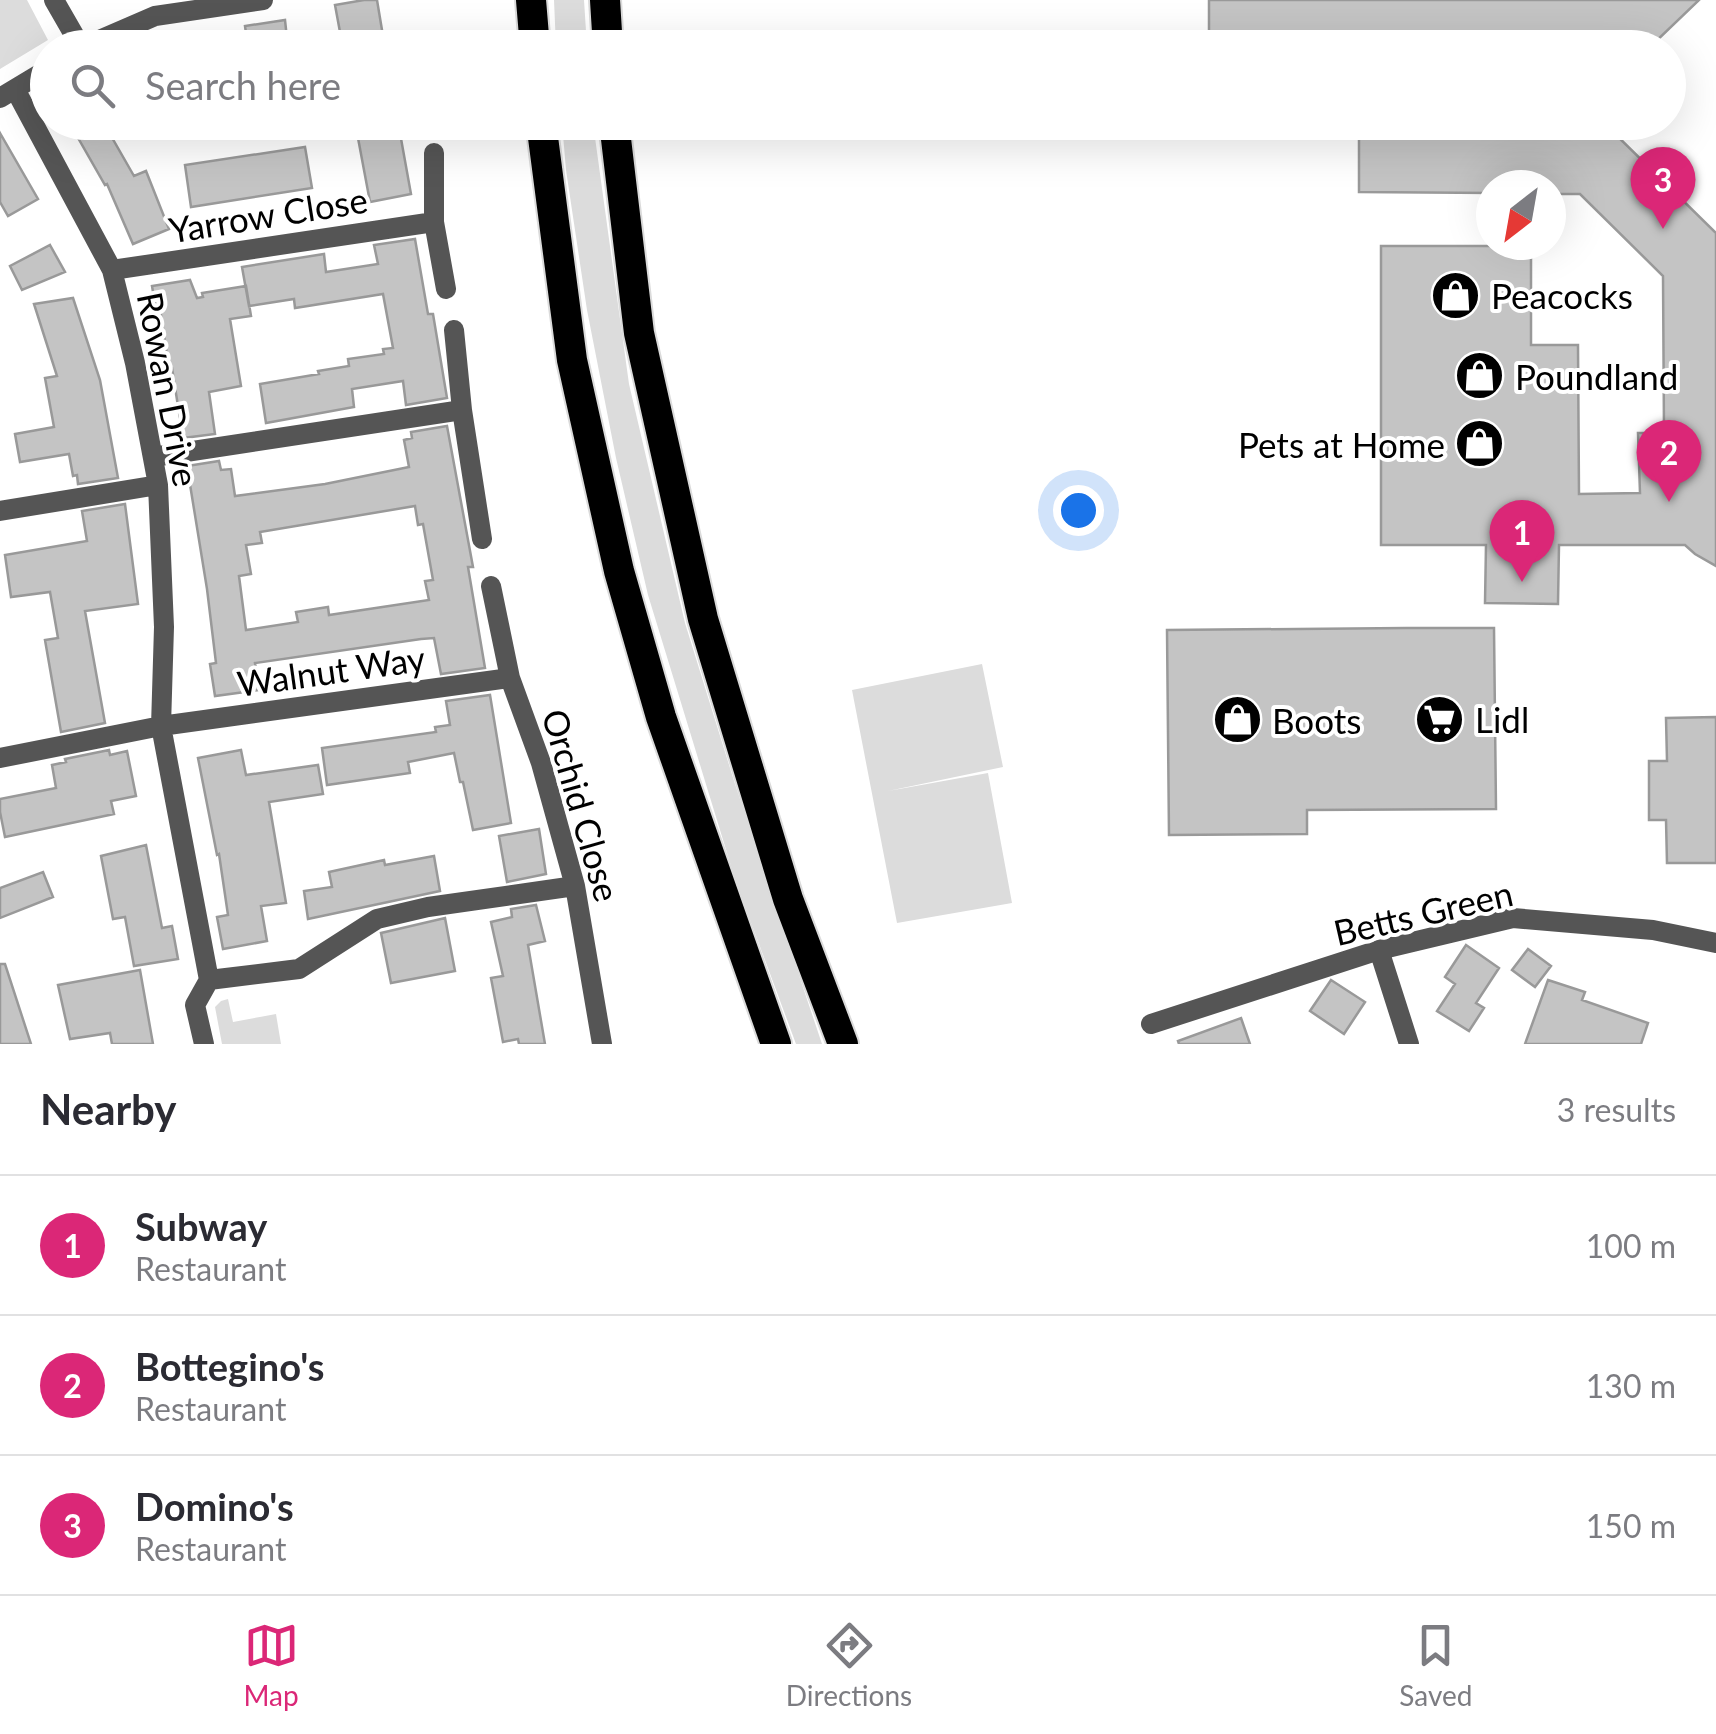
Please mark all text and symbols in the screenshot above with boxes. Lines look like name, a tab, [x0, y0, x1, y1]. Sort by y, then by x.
search box	[30, 30, 1686, 140]
icon: search	[65, 58, 120, 113]
text: Search here	[145, 62, 341, 108]
pin: 3	[1630, 146, 1696, 229]
north arrow	[1476, 170, 1566, 260]
street label: Yarrow Close	[166, 178, 370, 250]
shop icon: Peacocks	[1430, 269, 1482, 321]
place label: Peacocks	[1491, 274, 1633, 316]
street label: Rowan Drive	[130, 288, 208, 490]
shop icon: Poundland	[1454, 350, 1506, 402]
place label: Poundland	[1515, 355, 1678, 397]
shop icon: Pets at Home	[1454, 418, 1506, 470]
pin: 2	[1636, 420, 1702, 502]
place label: Pets at Home	[1238, 423, 1445, 465]
your location	[1053, 485, 1104, 536]
pin: 1	[1490, 500, 1554, 582]
street label: Walnut Way	[234, 636, 428, 704]
supermarket icon: Lidl	[1414, 693, 1466, 745]
shop icon: Boots	[1211, 694, 1263, 746]
place label: Lidl	[1475, 698, 1529, 740]
place label: Boots	[1272, 699, 1361, 741]
street label: Orchid Close	[535, 704, 629, 906]
street label: Betts Green	[1329, 871, 1517, 953]
text: Nearby	[40, 1084, 177, 1134]
text: 3 results	[1557, 1090, 1676, 1129]
text: Subway	[135, 1203, 267, 1249]
text: 1	[63, 1226, 82, 1265]
text: 100 m	[1586, 1226, 1676, 1265]
text: Restaurant	[135, 1249, 286, 1288]
text: Bottegino's	[135, 1343, 324, 1389]
text: 2	[63, 1366, 82, 1405]
text: 130 m	[1586, 1366, 1676, 1405]
text: Restaurant	[135, 1389, 286, 1428]
text: Domino's	[135, 1483, 294, 1529]
text: 3	[63, 1506, 82, 1545]
text: 150 m	[1586, 1506, 1676, 1545]
text: Restaurant	[135, 1529, 286, 1568]
tab: Map	[244, 1618, 299, 1712]
tab: Directions	[786, 1618, 912, 1712]
tab: Saved	[1399, 1618, 1472, 1712]

